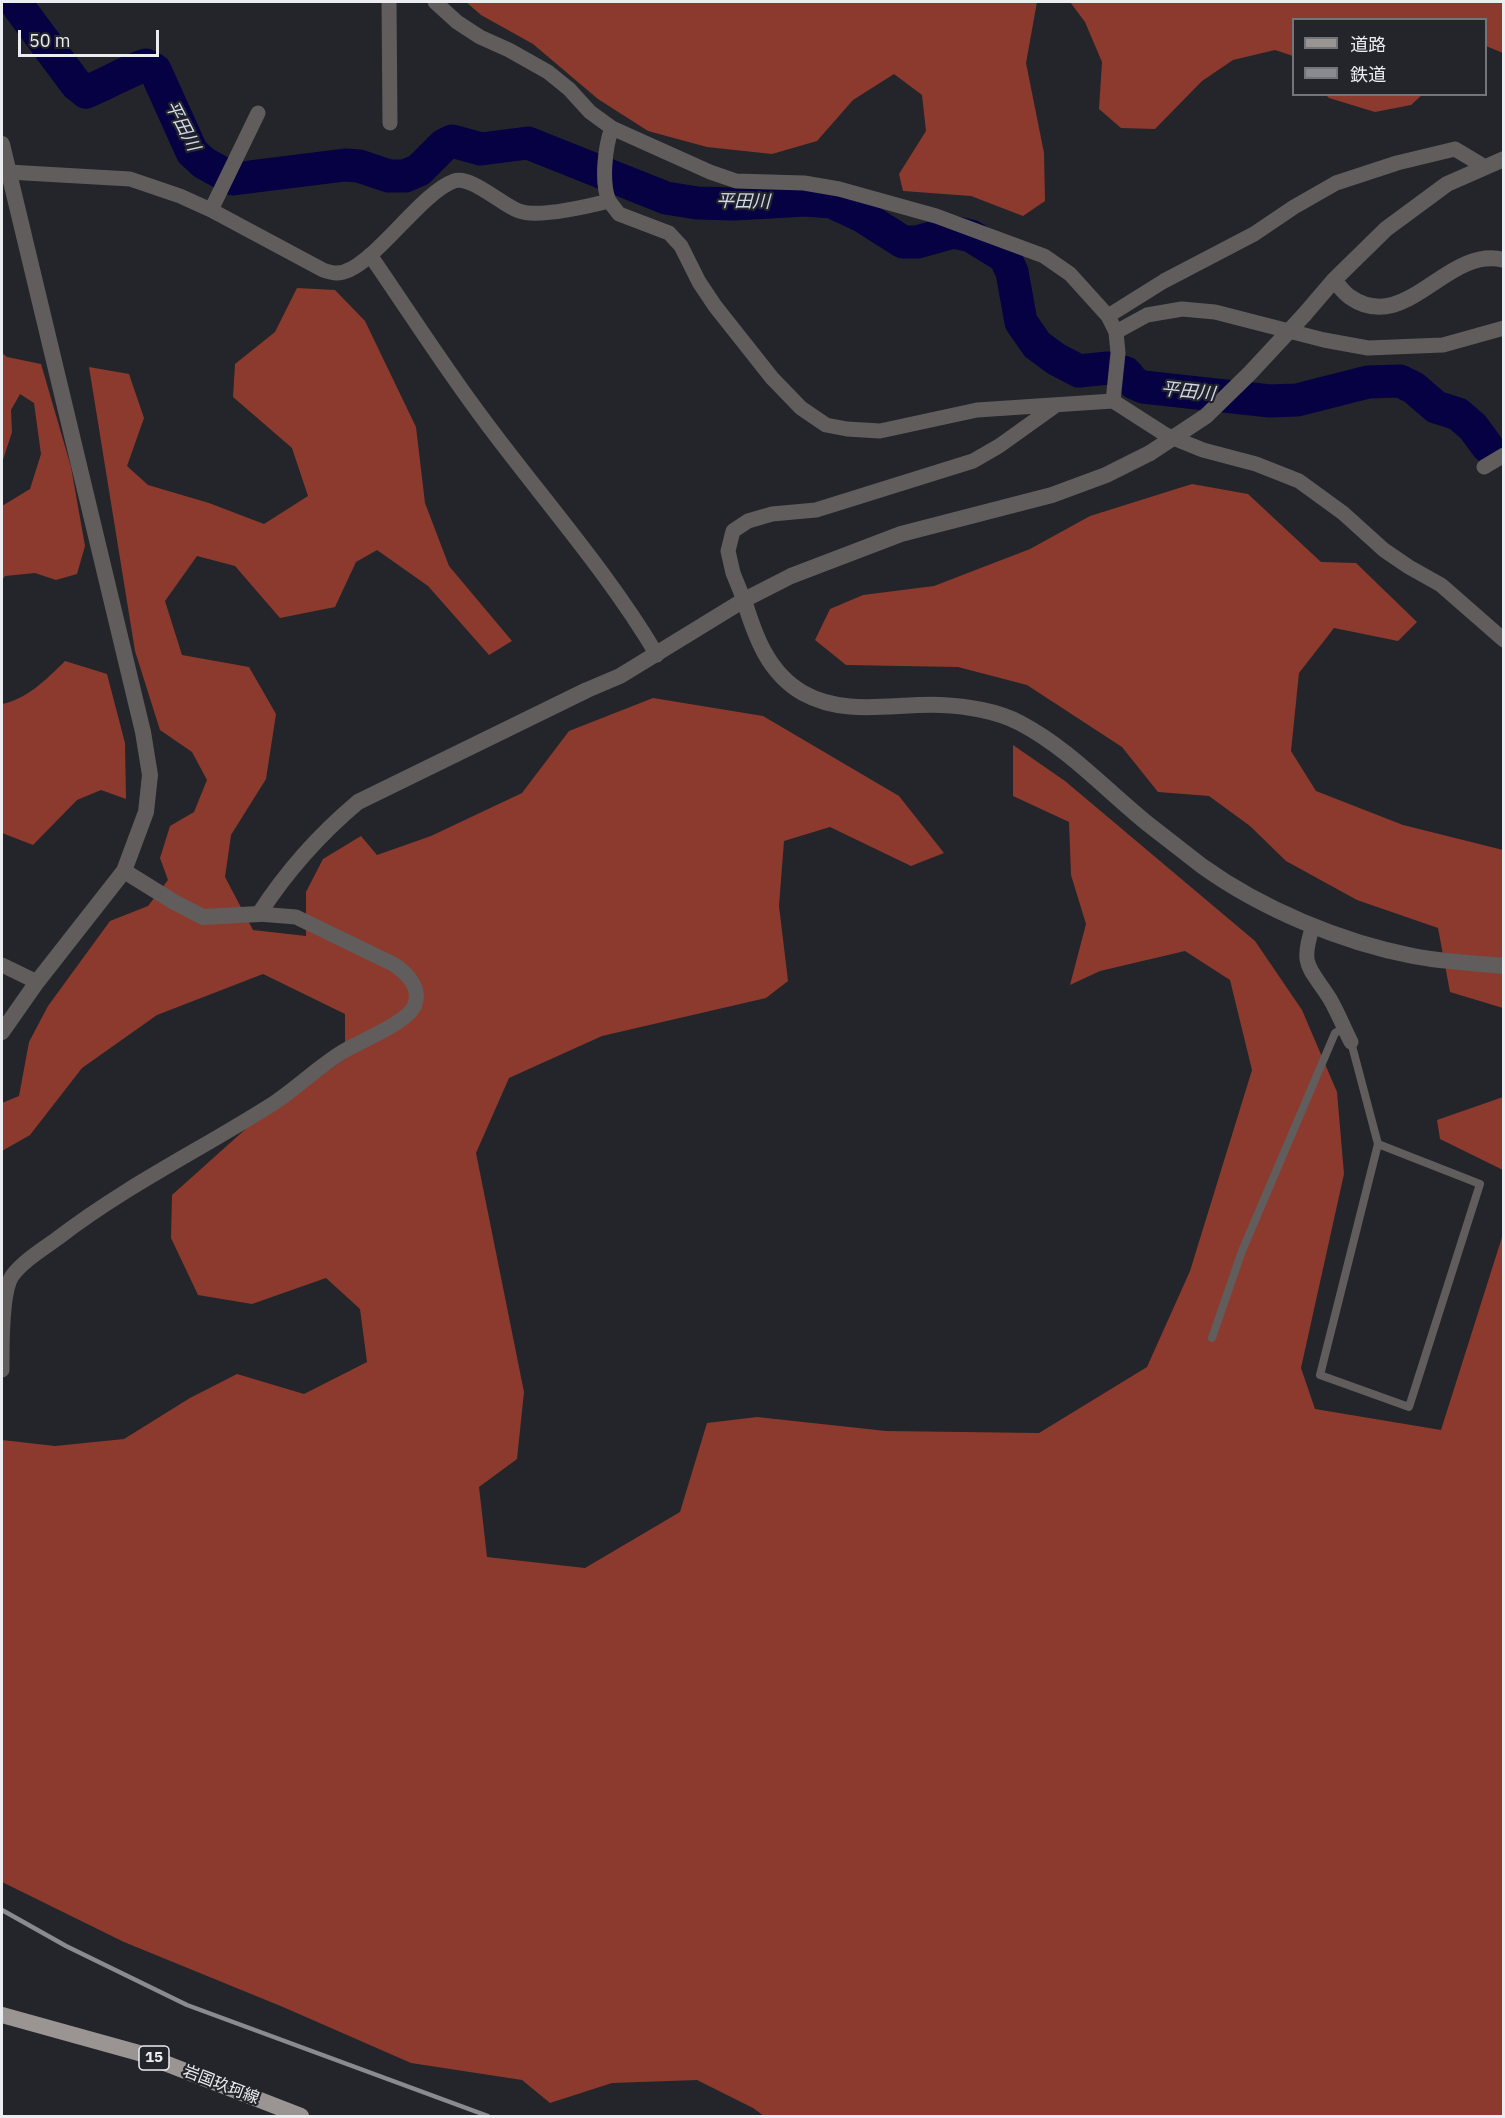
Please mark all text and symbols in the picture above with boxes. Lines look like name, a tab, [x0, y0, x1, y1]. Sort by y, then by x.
scale bar	[21, 18, 162, 56]
legend	[1292, 18, 1487, 96]
text: 50 m	[29, 29, 71, 52]
text: 道路	[1350, 33, 1386, 56]
text: 鉄道	[1350, 63, 1386, 86]
water label: 平田川	[160, 97, 204, 155]
water label: 平田川	[716, 191, 770, 213]
water label: 平田川	[1160, 378, 1216, 406]
road number: 15	[139, 2046, 169, 2070]
street label: 岩国玖珂線	[180, 2062, 262, 2108]

